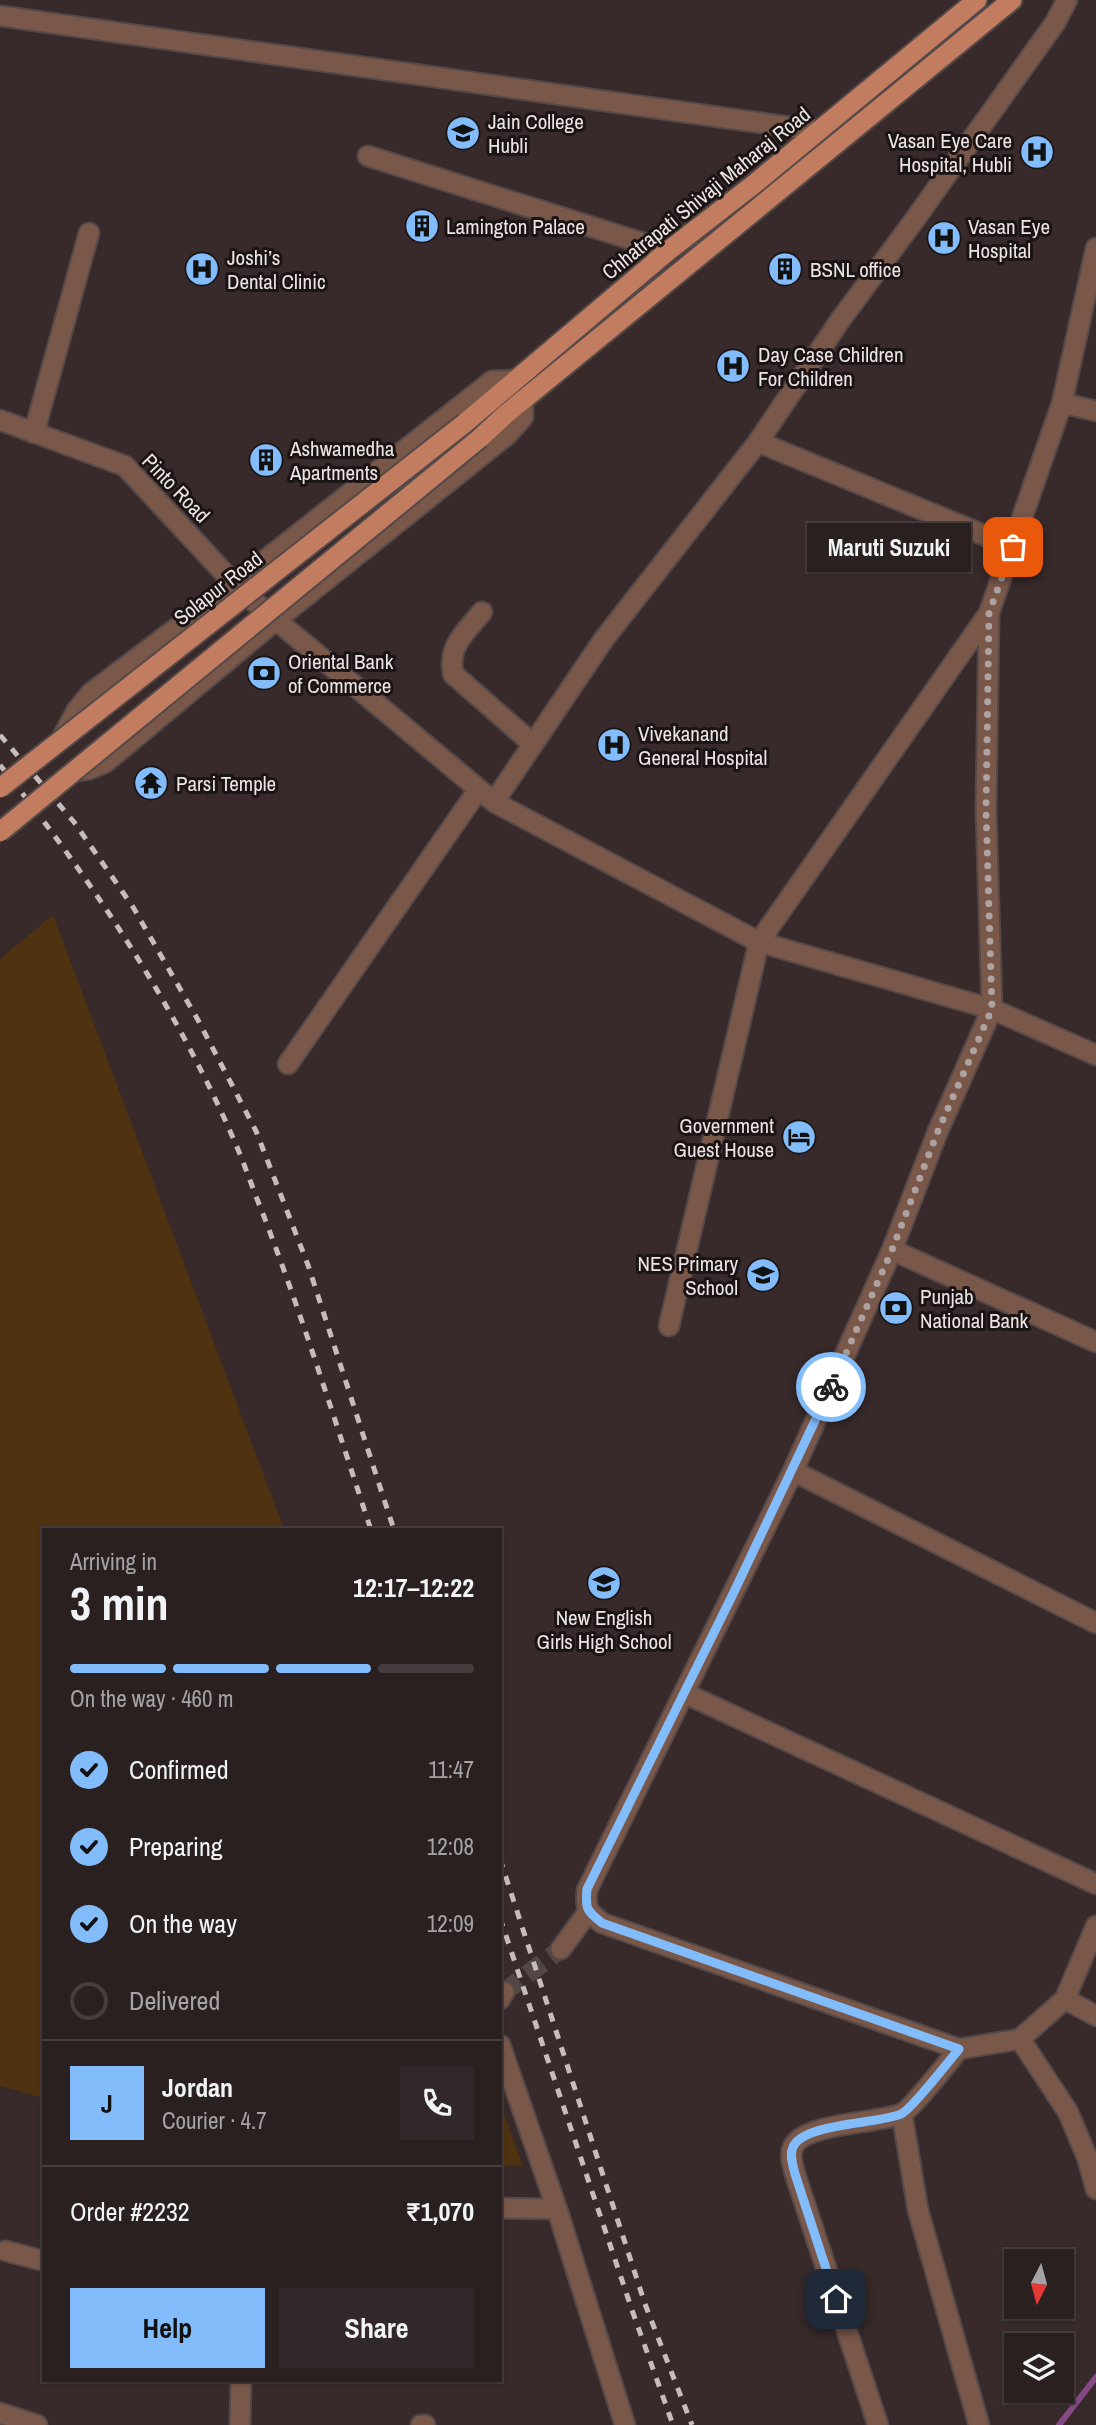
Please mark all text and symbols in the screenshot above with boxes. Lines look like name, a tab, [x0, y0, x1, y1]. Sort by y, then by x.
street label: Chhatrapati Shivaji Maharaj Road	[596, 100, 816, 286]
place label: Jain College Hubli	[488, 107, 584, 160]
school or university icon: Jain College Hubli	[444, 114, 482, 152]
place label: Vasan Eye Care Hospital, Hubli	[888, 126, 1012, 179]
hospital icon: Vasan Eye Care Hospital, Hubli	[1018, 133, 1056, 171]
building icon: Lamington Palace	[403, 207, 441, 245]
place label: Lamington Palace	[446, 212, 585, 241]
place label: Vasan Eye Hospital	[968, 212, 1050, 265]
hospital icon: Vasan Eye Hospital	[925, 219, 963, 257]
place label: Joshi’s Dental Clinic	[227, 243, 326, 296]
hospital icon: Joshi’s Dental Clinic	[183, 250, 221, 288]
building icon: BSNL office	[766, 250, 804, 288]
place label: BSNL office	[810, 255, 901, 284]
place label: Day Case Children For Children	[758, 340, 903, 393]
hospital icon: Day Case Children For Children	[714, 347, 752, 385]
place label: Ashwamedha Apartments	[289, 434, 395, 487]
building icon: Ashwamedha Apartments	[247, 441, 285, 479]
street label: Pinto Road	[136, 447, 216, 529]
pin	[983, 517, 1043, 577]
callout: Maruti Suzuki	[806, 522, 971, 572]
icon: bag	[994, 528, 1032, 566]
text: Maruti Suzuki	[828, 532, 950, 563]
street label: Solapur Road	[168, 544, 268, 632]
place label: Oriental Bank of Commerce	[288, 647, 394, 700]
bank icon: Oriental Bank of Commerce	[245, 654, 283, 692]
place label: Vivekanand General Hospital	[638, 719, 767, 772]
hospital icon: Vivekanand General Hospital	[595, 726, 633, 764]
temple icon: Parsi Temple	[132, 764, 170, 802]
place label: Parsi Temple	[176, 769, 276, 798]
place label: Government Guest House	[673, 1111, 774, 1164]
hotel icon: Government Guest House	[780, 1118, 818, 1156]
place label: NES Primary School	[638, 1249, 738, 1302]
school or university icon: NES Primary School	[744, 1256, 782, 1294]
place label: Punjab National Bank	[920, 1282, 1029, 1335]
bank icon: Punjab National Bank	[877, 1289, 915, 1327]
courier	[796, 1352, 866, 1422]
icon: bike	[812, 1368, 850, 1406]
text: Arriving in	[70, 1546, 157, 1577]
school or university icon: New English Girls High School	[585, 1564, 623, 1602]
text: 12:17–12:22	[353, 1570, 474, 1605]
text: 3 min	[70, 1572, 169, 1634]
place label: New English Girls High School	[537, 1603, 671, 1656]
text: On the way · 460 m	[70, 1683, 234, 1714]
icon: check	[70, 1751, 108, 1789]
text: Confirmed	[129, 1752, 229, 1787]
text: 11:47	[428, 1754, 474, 1785]
icon: check	[70, 1828, 108, 1866]
text: Preparing	[129, 1829, 223, 1864]
text: 12:08	[427, 1831, 474, 1862]
icon: check	[70, 1905, 108, 1943]
text: On the way	[129, 1906, 237, 1941]
text: 12:09	[427, 1908, 474, 1939]
text: Delivered	[129, 1983, 220, 2018]
button: phone	[400, 2066, 474, 2140]
text: Jordan	[162, 2070, 233, 2105]
text: J	[101, 2086, 113, 2121]
text: Courier · 4.7	[162, 2105, 267, 2136]
text: Order #2232	[70, 2194, 190, 2229]
text: ₹1,070	[406, 2194, 474, 2229]
north arrow	[1004, 2249, 1074, 2319]
map controls	[1004, 2249, 1074, 2403]
pin	[806, 2269, 866, 2329]
icon: home	[817, 2280, 855, 2318]
button: Help	[70, 2288, 265, 2368]
button: Share	[279, 2288, 474, 2368]
button: layers	[1004, 2333, 1074, 2403]

